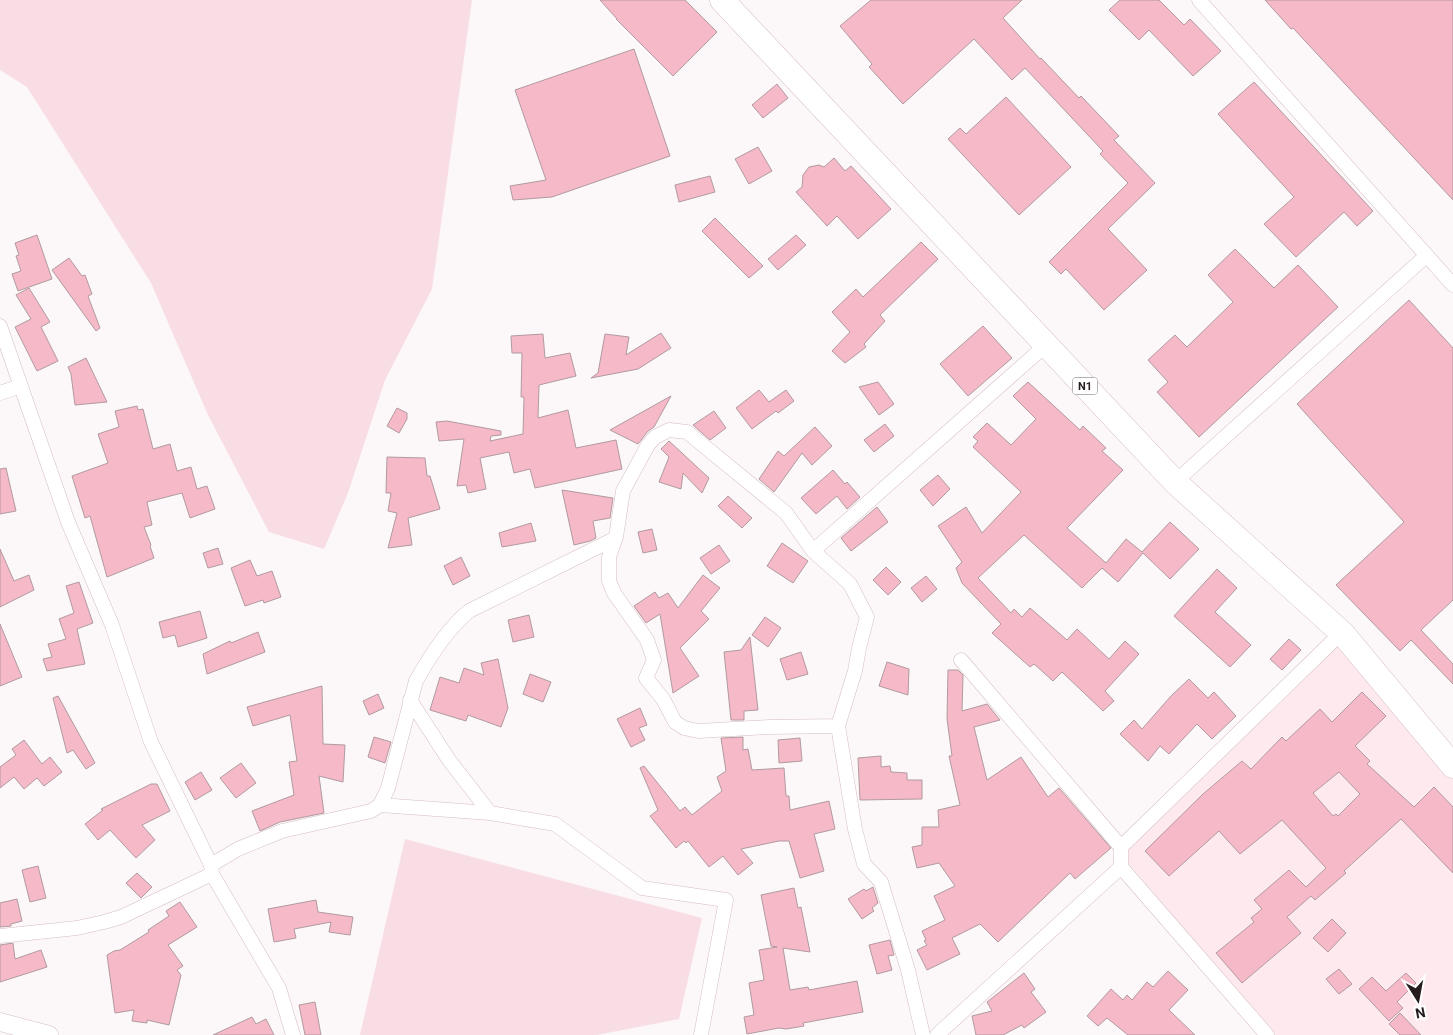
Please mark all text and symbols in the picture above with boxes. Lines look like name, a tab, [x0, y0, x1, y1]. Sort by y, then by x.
road number: N1	[1072, 378, 1098, 394]
north arrow	[1393, 975, 1443, 1025]
text: N	[1414, 1004, 1427, 1022]

